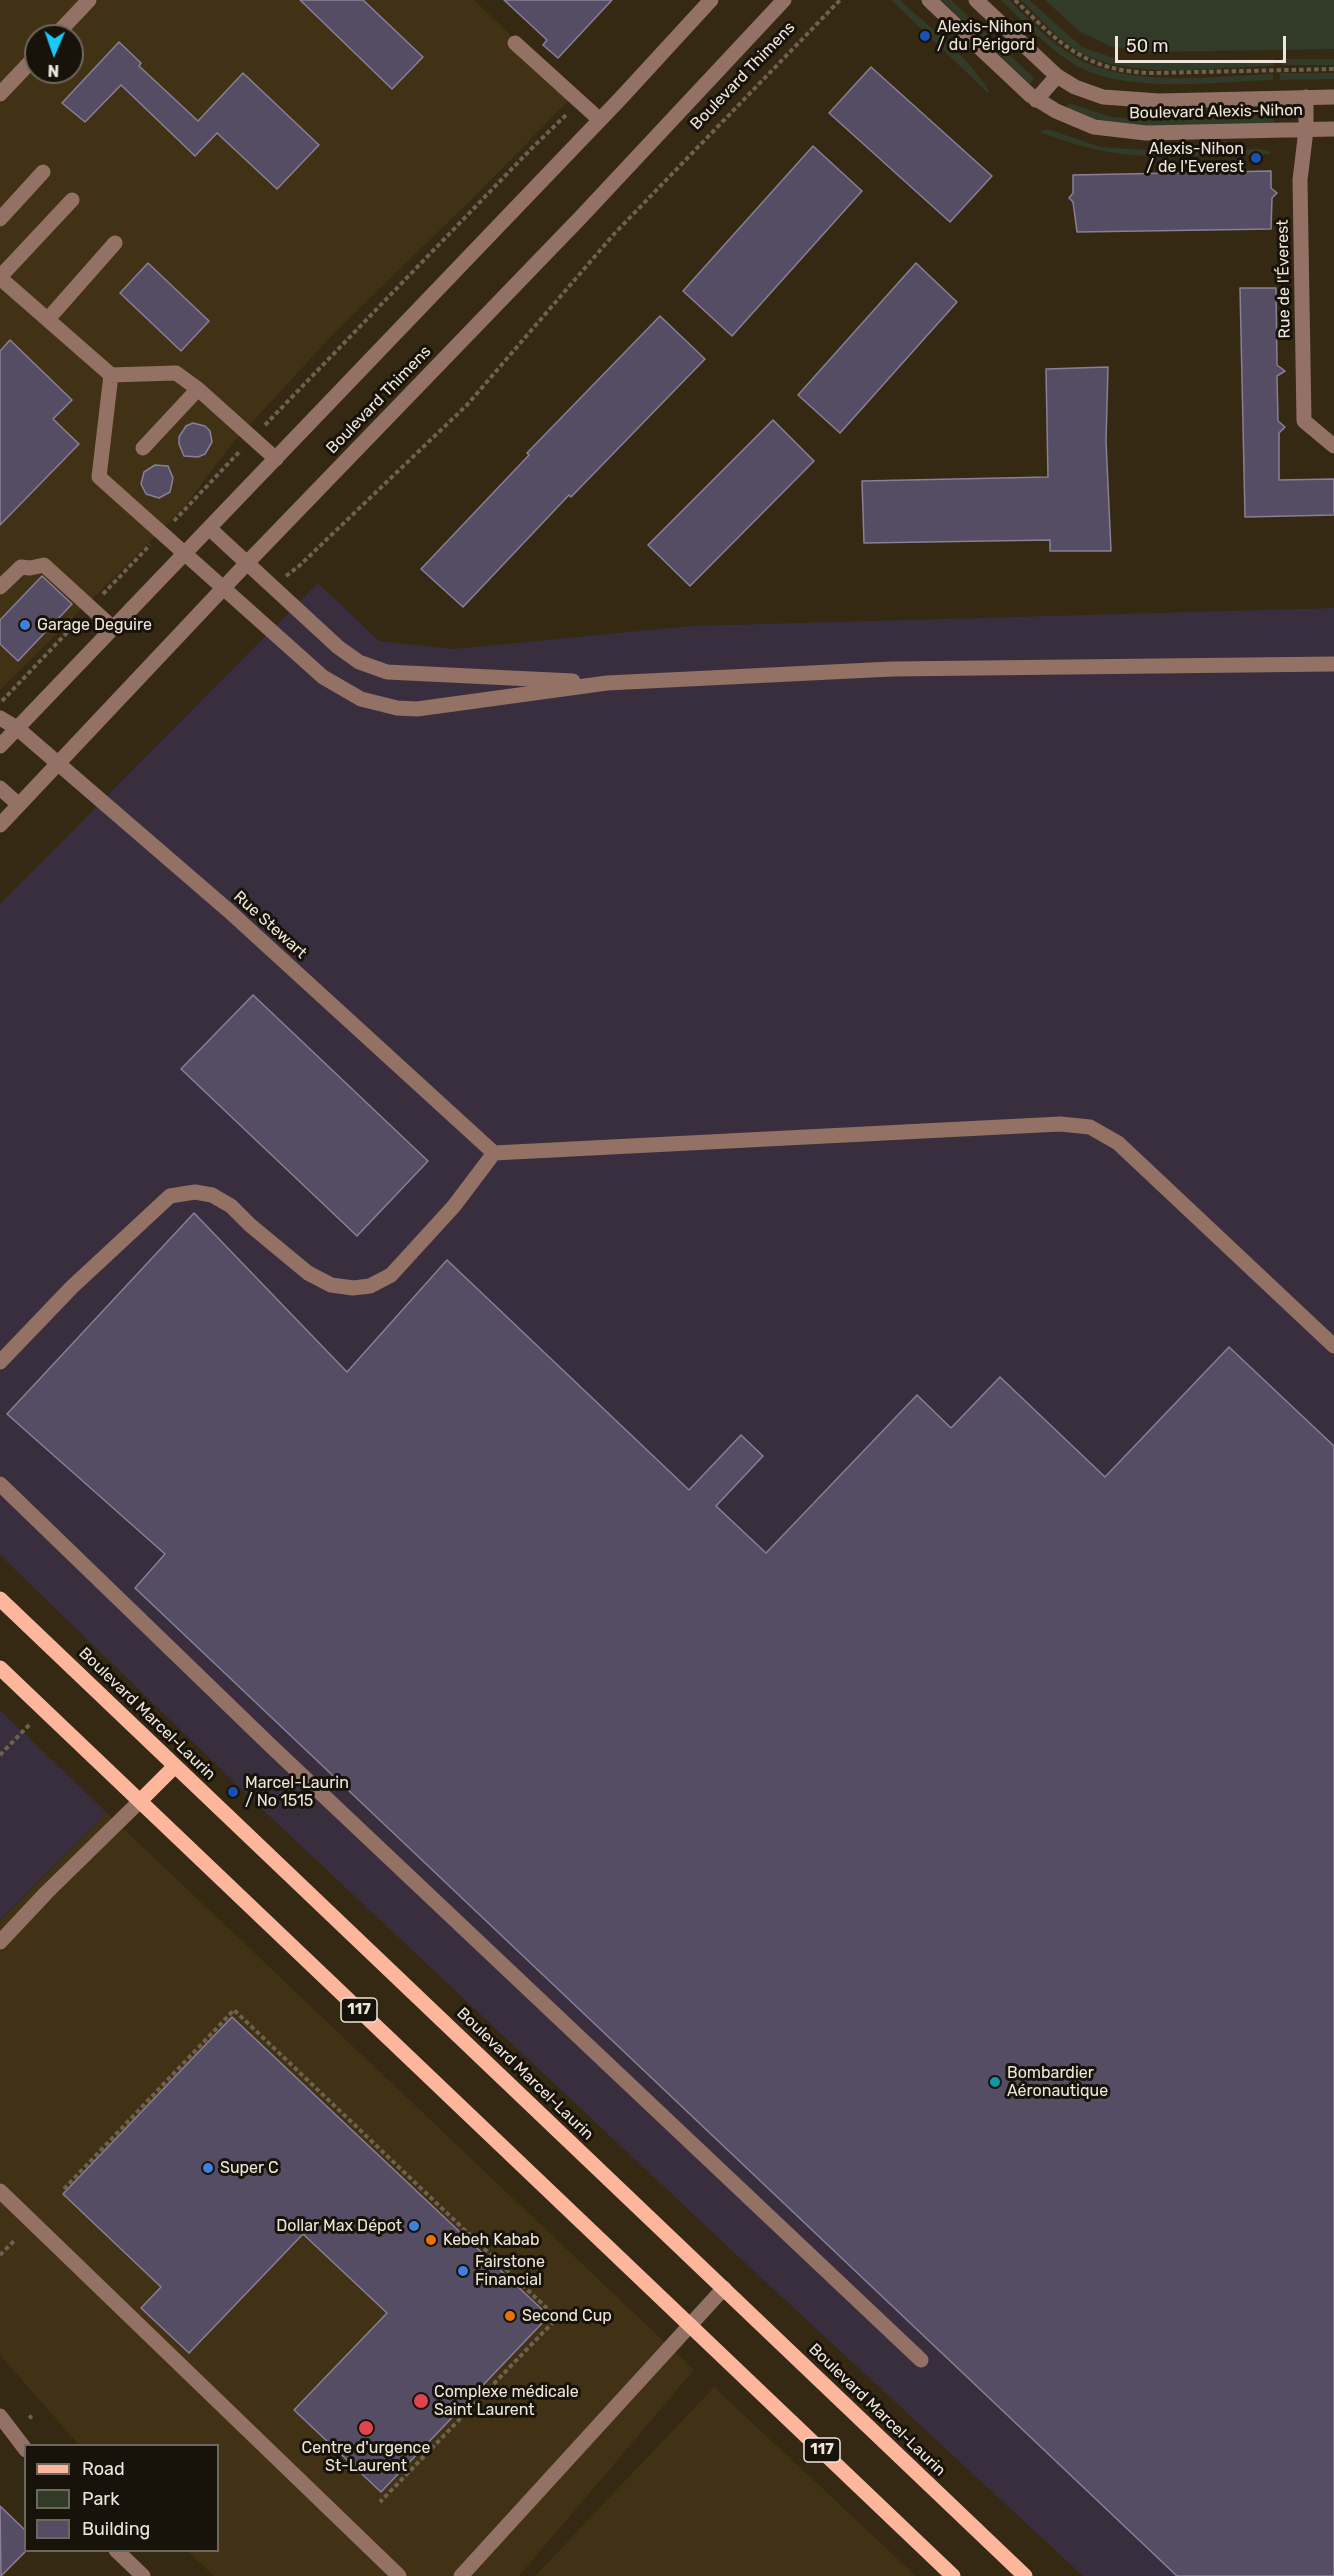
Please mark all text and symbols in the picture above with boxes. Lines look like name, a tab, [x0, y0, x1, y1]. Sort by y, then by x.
place label: Alexis-Nihon / du Périgord	[937, 17, 1035, 55]
street label: Boulevard Thimens	[687, 18, 799, 134]
north arrow	[24, 24, 84, 84]
scale bar	[1118, 24, 1289, 62]
marker: Alexis-Nihon / du Périgord	[918, 29, 932, 43]
text: 50 m	[1126, 35, 1169, 57]
text: N	[47, 61, 60, 80]
street label: Boulevard Alexis-Nihon	[1129, 101, 1303, 123]
place label: Alexis-Nihon / de l'Everest	[1146, 139, 1244, 177]
marker: Alexis-Nihon / de l'Everest	[1249, 151, 1263, 165]
street label: Rue de l'Éverest	[1273, 219, 1295, 339]
street label: Boulevard Thimens	[323, 342, 435, 458]
place label: Garage Deguire	[37, 615, 152, 635]
marker: Garage Deguire	[18, 618, 32, 632]
street label: Rue Stewart	[230, 887, 310, 963]
street label: Boulevard Marcel-Laurin	[75, 1644, 219, 1784]
place label: Marcel-Laurin / No 1515	[245, 1773, 349, 1811]
marker: Marcel-Laurin / No 1515	[226, 1785, 240, 1799]
road number: 117	[341, 1998, 377, 2022]
street label: Boulevard Marcel-Laurin	[453, 2004, 597, 2144]
place label: Bombardier Aéronautique	[1007, 2063, 1108, 2101]
marker: Bombardier Aéronautique	[988, 2075, 1002, 2089]
place label: Super C	[220, 2158, 279, 2178]
marker: Super C	[201, 2161, 215, 2175]
place label: Dollar Max Dépot	[276, 2216, 402, 2236]
marker: Dollar Max Dépot	[407, 2219, 421, 2233]
place label: Kebeh Kabab	[443, 2230, 539, 2250]
marker: Kebeh Kabab	[424, 2233, 438, 2247]
place label: Fairstone Financial	[475, 2252, 545, 2290]
marker: Fairstone Financial	[456, 2264, 470, 2278]
place label: Second Cup	[522, 2306, 612, 2326]
marker: Second Cup	[503, 2309, 517, 2323]
street label: Boulevard Marcel-Laurin	[805, 2340, 949, 2480]
place label: Complexe médicale Saint Laurent	[434, 2382, 579, 2420]
marker: Complexe médicale Saint Laurent	[412, 2392, 430, 2410]
marker: Centre d'urgence St-Laurent	[357, 2419, 375, 2437]
place label: Centre d'urgence St-Laurent	[302, 2438, 430, 2476]
road number: 117	[804, 2438, 840, 2462]
legend	[24, 2444, 219, 2552]
text: Road	[82, 2458, 125, 2480]
text: Park	[82, 2488, 119, 2510]
text: Building	[82, 2518, 150, 2540]

